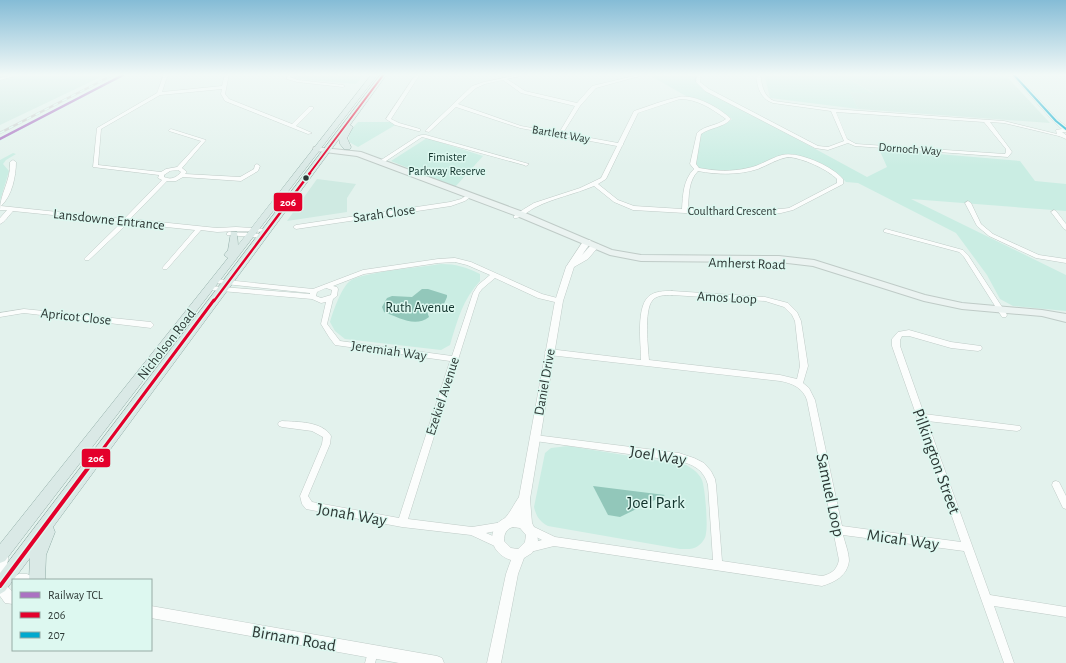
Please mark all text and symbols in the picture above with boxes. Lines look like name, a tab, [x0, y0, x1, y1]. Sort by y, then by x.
street label: Bartlett Way	[531, 123, 591, 146]
street label: Dornoch Way	[878, 141, 942, 158]
park label: Fimister Parkway Reserve	[408, 151, 486, 178]
unlabelled marker	[301, 173, 311, 183]
line badge: 206	[273, 192, 303, 212]
text: 206	[280, 197, 296, 208]
street label: Sarah Close	[352, 203, 416, 225]
street label: Coulthard Crescent	[688, 205, 776, 217]
street label: Lansdowne Entrance	[52, 207, 165, 233]
street label: Amherst Road	[708, 256, 786, 272]
street label: Amos Loop	[697, 289, 757, 307]
park label: Ruth Avenue	[385, 301, 455, 315]
street label: Apricot Close	[40, 306, 112, 328]
street label: Nicholson Road	[135, 307, 199, 383]
street label: Jeremiah Way	[350, 339, 428, 363]
street label: Daniel Drive	[532, 348, 558, 417]
street label: Ezekiel Avenue	[424, 355, 462, 437]
street label: Pilkington Street	[910, 406, 964, 517]
street label: Joel Way	[628, 443, 688, 469]
line badge: 206	[81, 448, 111, 468]
street label: Samuel Loop	[813, 452, 848, 538]
text: 206	[88, 453, 104, 464]
park label: Joel Park	[627, 494, 685, 511]
street label: Jonah Way	[316, 500, 389, 530]
street label: Micah Way	[866, 526, 941, 554]
legend	[12, 579, 152, 651]
text: Railway TCL	[48, 589, 103, 602]
text: 206	[48, 609, 66, 621]
street label: Birnam Road	[250, 623, 338, 654]
text: 207	[48, 629, 65, 641]

